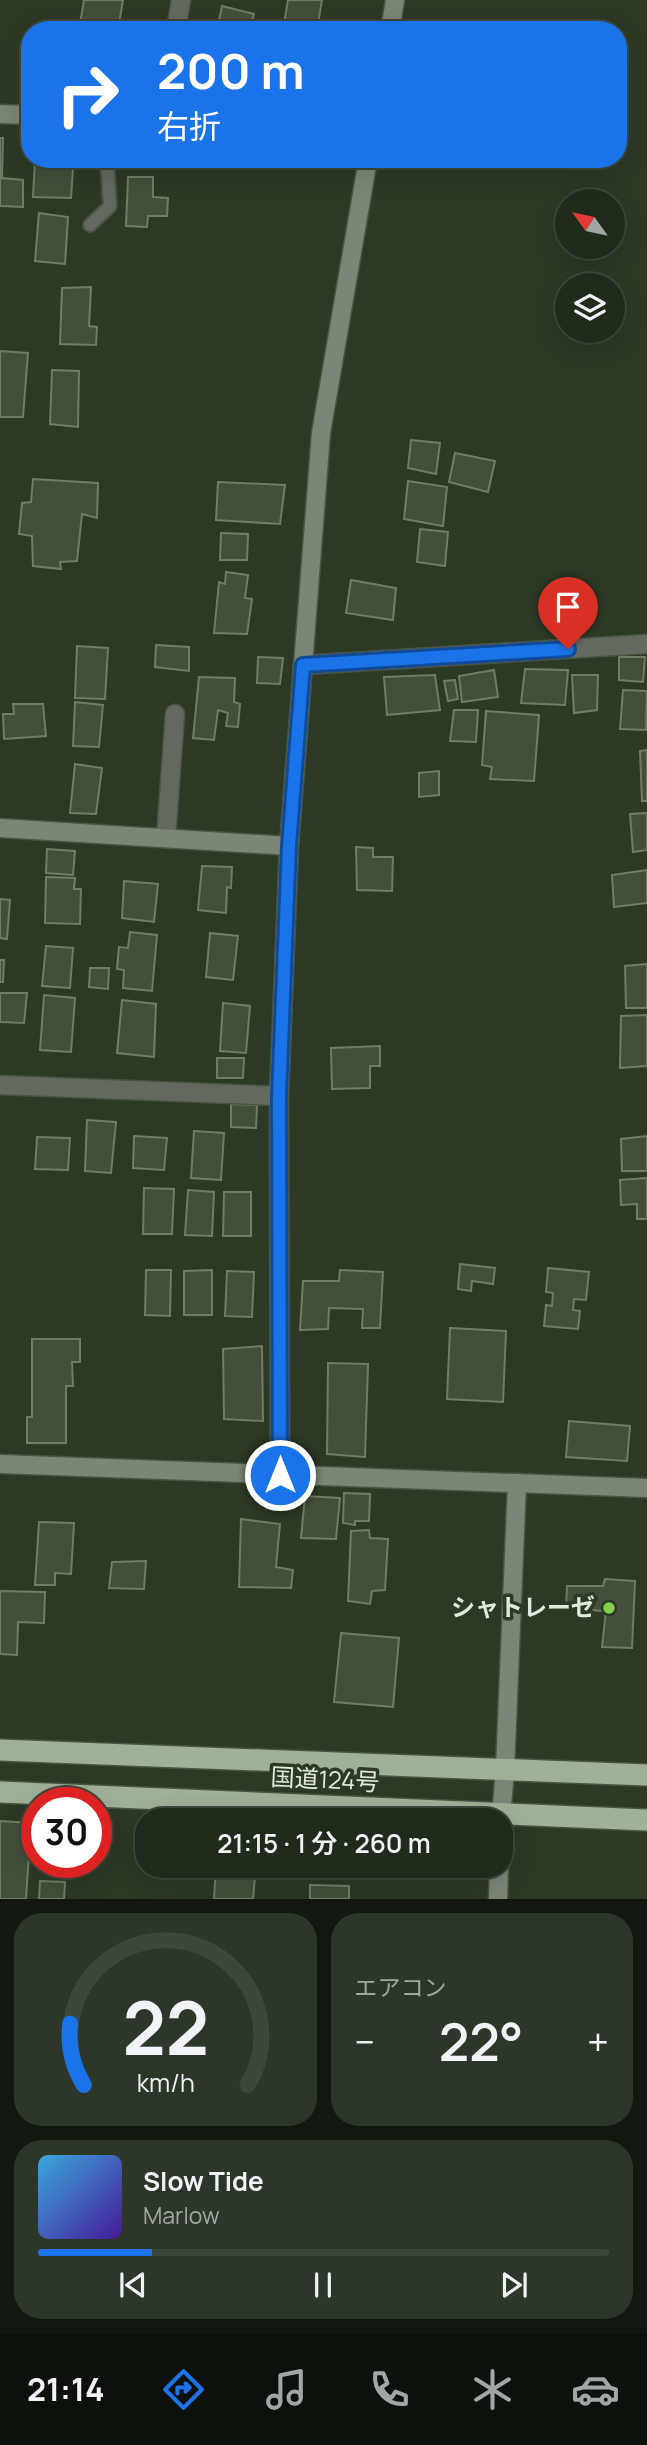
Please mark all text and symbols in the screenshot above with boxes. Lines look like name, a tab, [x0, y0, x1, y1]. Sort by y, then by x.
text: 200 m	[157, 37, 305, 104]
icon: right	[42, 49, 133, 140]
text: 右折	[157, 104, 221, 148]
north arrow	[555, 189, 625, 259]
map controls	[555, 189, 625, 343]
button: layers	[555, 273, 625, 343]
pin	[538, 577, 598, 649]
icon: arrive	[549, 588, 587, 626]
position arrow	[243, 1438, 317, 1512]
place label: シャトレーゼ	[451, 1590, 595, 1623]
marker: シャトレーゼ	[601, 1600, 617, 1616]
street label: 国道124号	[270, 1759, 380, 1798]
speed limit sign: 30	[21, 1787, 112, 1878]
text: 21:15 · 1 分 · 260 m	[217, 1825, 431, 1861]
text: エアコン	[355, 1971, 447, 2003]
text: 22	[122, 1978, 209, 2078]
text: 22°	[439, 2006, 523, 2077]
text: −	[355, 2015, 375, 2067]
text: +	[587, 2015, 609, 2067]
text: km/h	[136, 2065, 194, 2100]
text: Slow Tide	[143, 2163, 264, 2199]
text: Marlow	[143, 2199, 220, 2231]
icon: previous	[114, 2266, 152, 2304]
icon: pause	[304, 2266, 342, 2304]
icon: next	[495, 2266, 533, 2304]
icon: directions	[159, 2365, 208, 2414]
icon: music	[262, 2365, 311, 2414]
icon: phone	[365, 2365, 414, 2414]
icon: climate	[468, 2365, 517, 2414]
icon: car	[571, 2365, 620, 2414]
text: 21:14	[27, 2367, 105, 2411]

